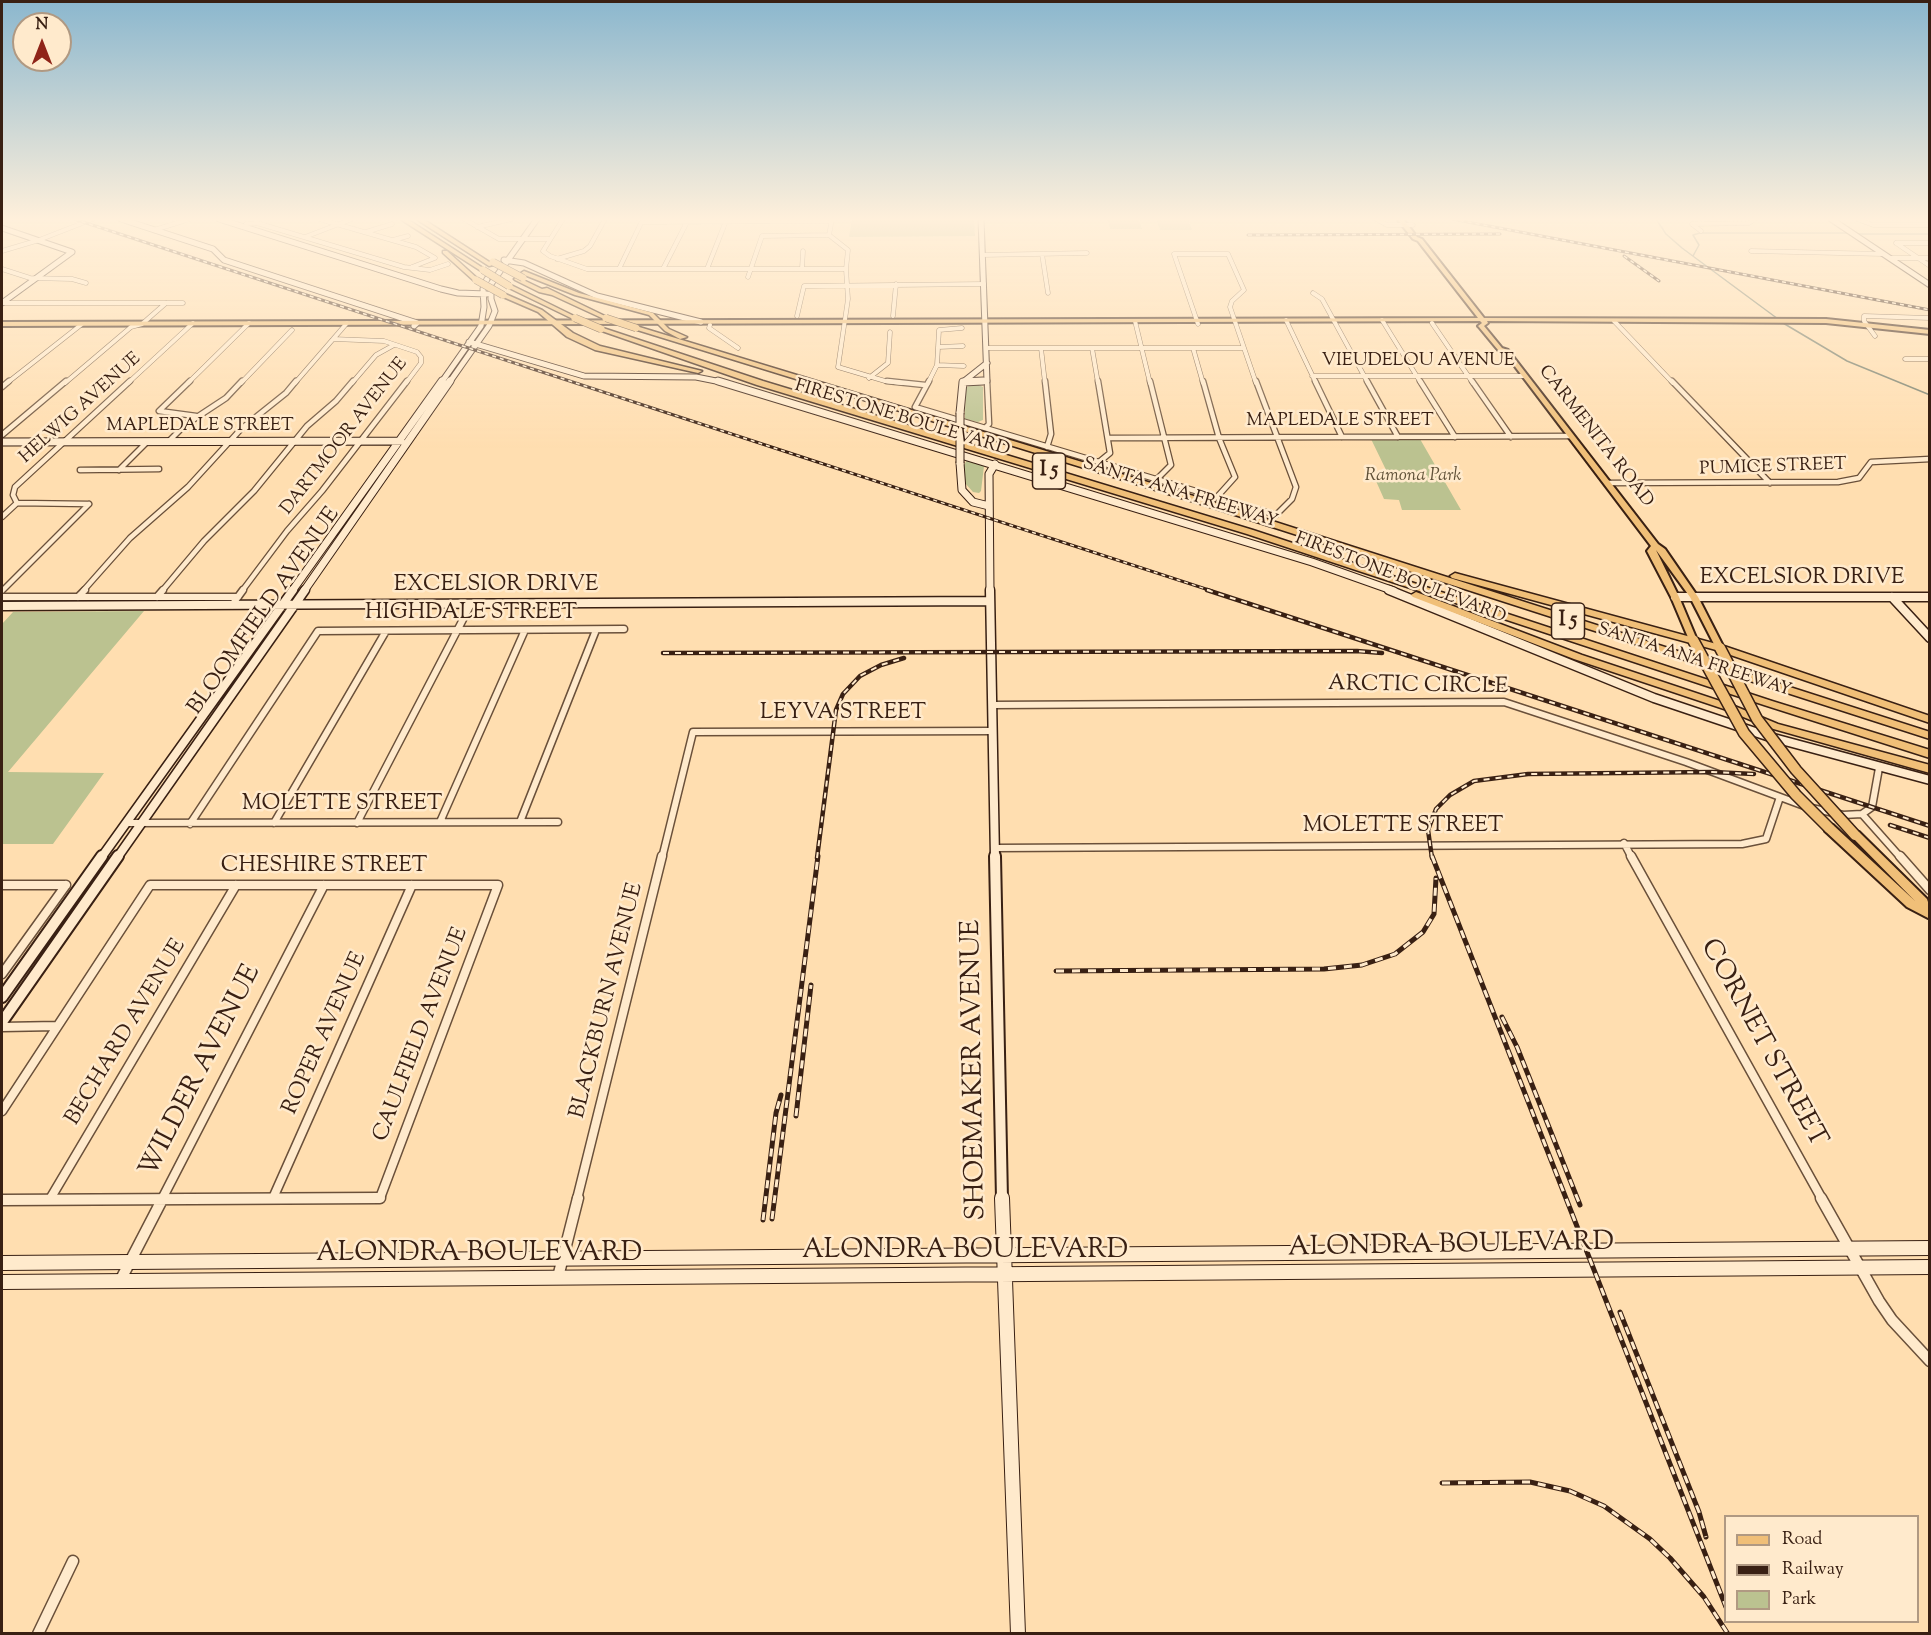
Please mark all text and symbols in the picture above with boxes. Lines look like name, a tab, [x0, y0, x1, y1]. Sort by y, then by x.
north arrow	[12, 12, 72, 72]
text: N	[36, 14, 48, 37]
street label: HELWIG AVENUE	[16, 349, 146, 469]
street label: VIEUDELOU AVENUE	[1321, 351, 1515, 373]
street label: DARTMOOR AVENUE	[277, 354, 413, 520]
street label: CARMENITA ROAD	[1533, 362, 1657, 512]
street label: FIRESTONE BOULEVARD	[792, 376, 1012, 462]
street label: MAPLEDALE STREET	[1246, 411, 1434, 433]
street label: MAPLEDALE STREET	[106, 416, 294, 438]
road number: I 5	[1032, 453, 1066, 489]
street label: SANTA ANA FREEWAY	[1080, 454, 1280, 534]
street label: PUMICE STREET	[1699, 455, 1847, 481]
park label: Ramona Park	[1365, 466, 1461, 488]
street label: BLOOMFIELD AVENUE	[183, 503, 347, 721]
street label: FIRESTONE BOULEVARD	[1292, 529, 1508, 629]
street label: EXCELSIOR DRIVE	[1700, 566, 1904, 592]
street label: EXCELSIOR DRIVE	[394, 573, 598, 599]
street label: HIGHDALE STREET	[365, 601, 577, 627]
road number: I 5	[1552, 603, 1584, 639]
street label: SANTA ANA FREEWAY	[1594, 619, 1794, 703]
street label: ARCTIC CIRCLE	[1328, 672, 1508, 702]
street label: LEYVA STREET	[760, 701, 926, 727]
street label: MOLETTE STREET	[242, 792, 442, 818]
street label: MOLETTE STREET	[1303, 814, 1503, 840]
street label: CHESHIRE STREET	[221, 854, 427, 880]
street label: BLACKBURN AVENUE	[566, 880, 650, 1122]
street label: SHOEMAKER AVENUE	[957, 919, 995, 1221]
street label: CAULFIELD AVENUE	[369, 924, 475, 1146]
street label: CORNET STREET	[1691, 934, 1833, 1154]
street label: BECHARD AVENUE	[61, 935, 193, 1131]
street label: ROPER AVENUE	[278, 949, 374, 1119]
street label: WILDER AVENUE	[134, 960, 270, 1184]
street label: ALONDRA BOULEVARD	[1288, 1228, 1614, 1266]
street label: ALONDRA BOULEVARD	[802, 1236, 1128, 1268]
street label: ALONDRA BOULEVARD	[316, 1239, 642, 1271]
legend	[1724, 1515, 1919, 1623]
text: Road	[1782, 1527, 1822, 1553]
text: Railway	[1782, 1557, 1844, 1583]
text: Park	[1782, 1587, 1816, 1613]

